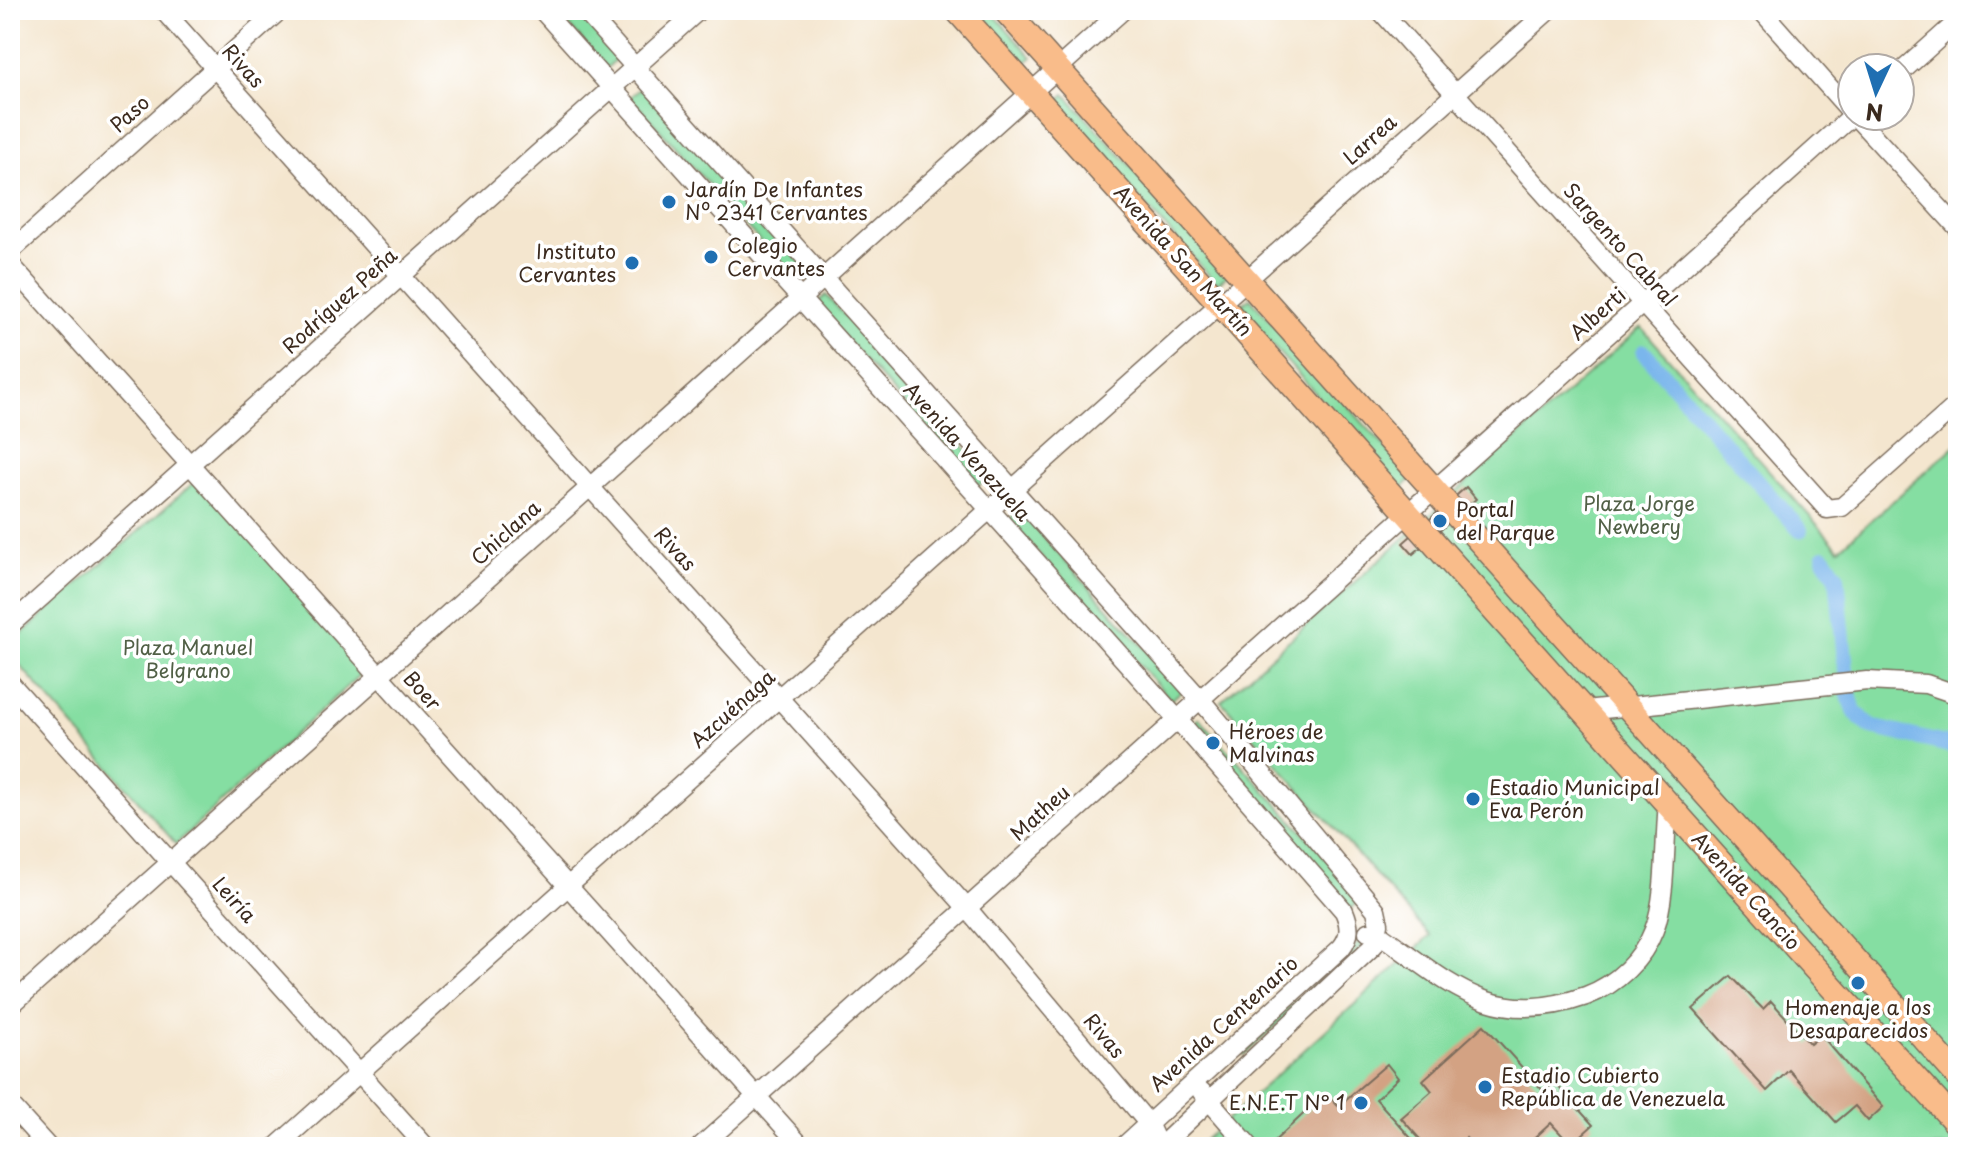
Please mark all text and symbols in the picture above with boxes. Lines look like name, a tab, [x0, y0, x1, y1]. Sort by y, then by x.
street label: Rivas	[216, 36, 272, 94]
north arrow	[1836, 52, 1916, 132]
street label: Paso	[103, 87, 156, 139]
text: N	[1865, 96, 1884, 131]
street label: Larrea	[1336, 107, 1403, 171]
place label: Jardín De Infantes Nº 2341 Cervantes	[685, 174, 868, 227]
street label: Sargento Cabral	[1557, 176, 1684, 313]
street label: Avenida San Martín	[1107, 178, 1260, 343]
marker: Jardín De Infantes Nº 2341 Cervantes	[660, 193, 678, 211]
place label: Colegio Cervantes	[727, 230, 825, 283]
place label: Instituto Cervantes	[518, 236, 616, 289]
street label: Rodríguez Peña	[275, 240, 404, 360]
marker: Colegio Cervantes	[702, 248, 720, 266]
marker: Instituto Cervantes	[623, 254, 641, 272]
street label: Alberti	[1563, 280, 1632, 347]
street label: Avenida Venezuela	[897, 375, 1039, 528]
park label: Plaza Jorge Newbery	[1583, 488, 1695, 541]
street label: Chiclana	[464, 493, 547, 572]
place label: Portal del Parque	[1456, 494, 1555, 547]
marker: Portal del Parque	[1431, 512, 1449, 530]
street label: Rivas	[648, 519, 704, 577]
park label: Plaza Manuel Belgrano	[123, 632, 253, 685]
street label: Azcuénaga	[683, 662, 782, 754]
street label: Boer	[397, 664, 449, 717]
place label: Héroes de Malvinas	[1229, 716, 1324, 769]
marker: Héroes de Malvinas	[1204, 734, 1222, 752]
place label: Estadio Municipal Eva Perón	[1489, 772, 1660, 825]
street label: Matheu	[1003, 777, 1076, 847]
marker: Estadio Municipal Eva Perón	[1464, 790, 1482, 808]
street label: Avenida Cancio	[1685, 825, 1808, 956]
street label: Leiría	[206, 870, 264, 929]
street label: Avenida Centenario	[1142, 948, 1304, 1098]
marker: Homenaje a los Desaparecidos	[1849, 974, 1867, 992]
place label: Homenaje a los Desaparecidos	[1785, 992, 1931, 1045]
street label: Rivas	[1077, 1006, 1133, 1064]
place label: Estadio Cubierto República de Venezuela	[1501, 1060, 1725, 1113]
marker: Estadio Cubierto República de Venezuela	[1476, 1078, 1494, 1096]
place label: E.N.E.T N° 1	[1229, 1087, 1345, 1117]
marker: E.N.E.T N° 1	[1352, 1094, 1370, 1112]

